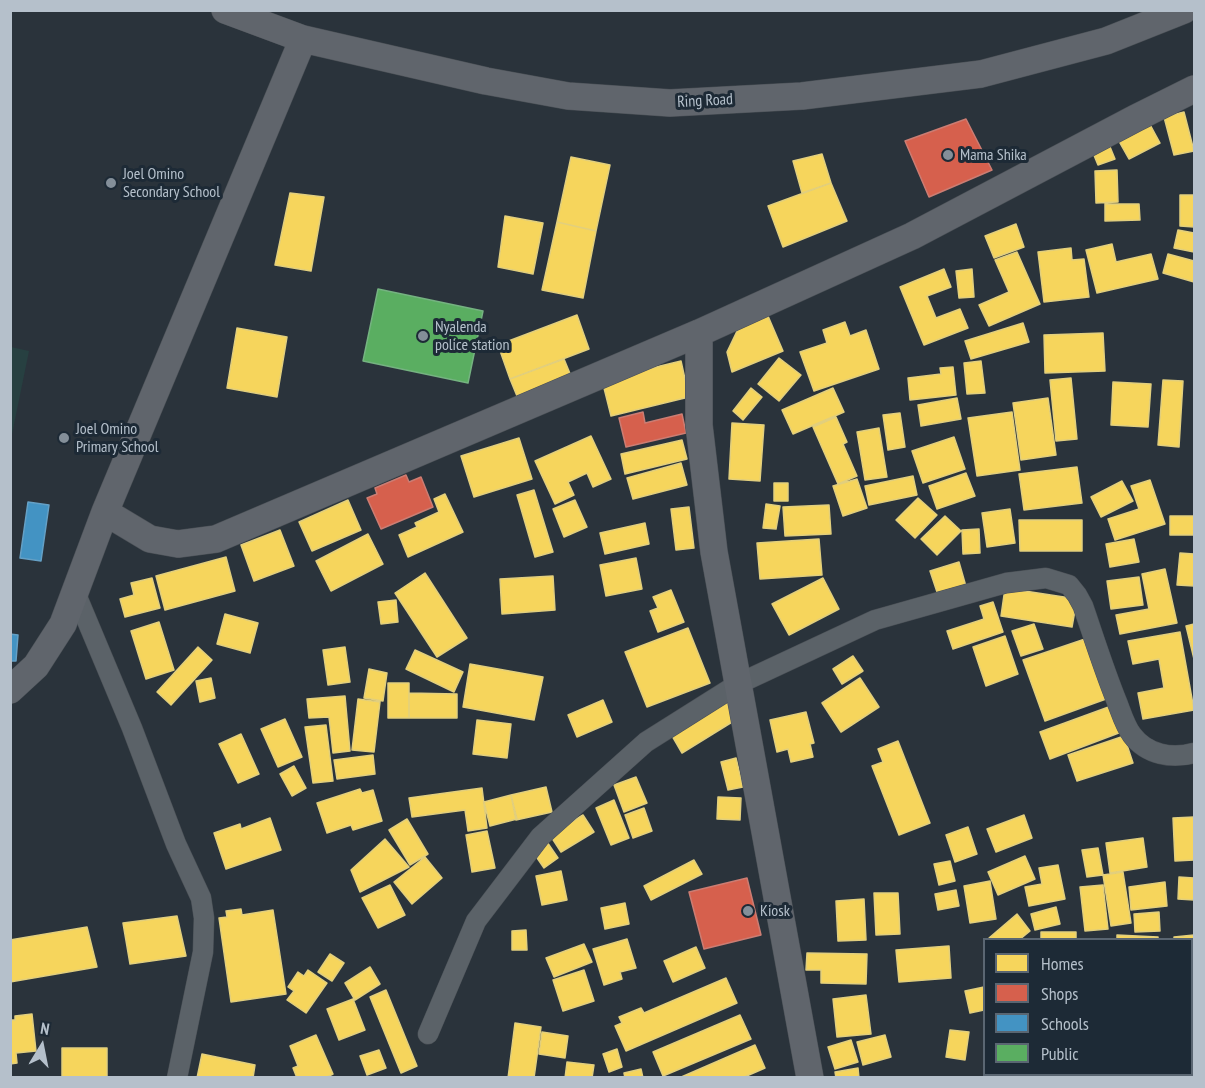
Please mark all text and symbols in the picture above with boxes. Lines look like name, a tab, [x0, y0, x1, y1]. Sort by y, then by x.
street label: Ring Road	[677, 90, 733, 112]
place label: Mama Shika	[960, 145, 1027, 165]
marker: Mama Shika	[941, 148, 955, 162]
place label: Joel Omino Secondary School	[123, 164, 220, 202]
marker: Joel Omino Secondary School	[104, 176, 118, 190]
place label: Nyalenda police station	[435, 317, 510, 355]
marker: Nyalenda police station	[416, 329, 430, 343]
place label: Joel Omino Primary School	[76, 419, 158, 457]
marker: Joel Omino Primary School	[57, 431, 71, 445]
place label: Kiosk	[760, 901, 790, 921]
marker: Kiosk	[741, 904, 755, 918]
legend	[983, 938, 1193, 1076]
text: Homes	[1041, 952, 1084, 975]
text: Shops	[1041, 982, 1078, 1005]
text: Schools	[1041, 1012, 1089, 1035]
north arrow	[12, 1016, 72, 1076]
text: N	[39, 1018, 51, 1039]
text: Public	[1041, 1042, 1079, 1065]

